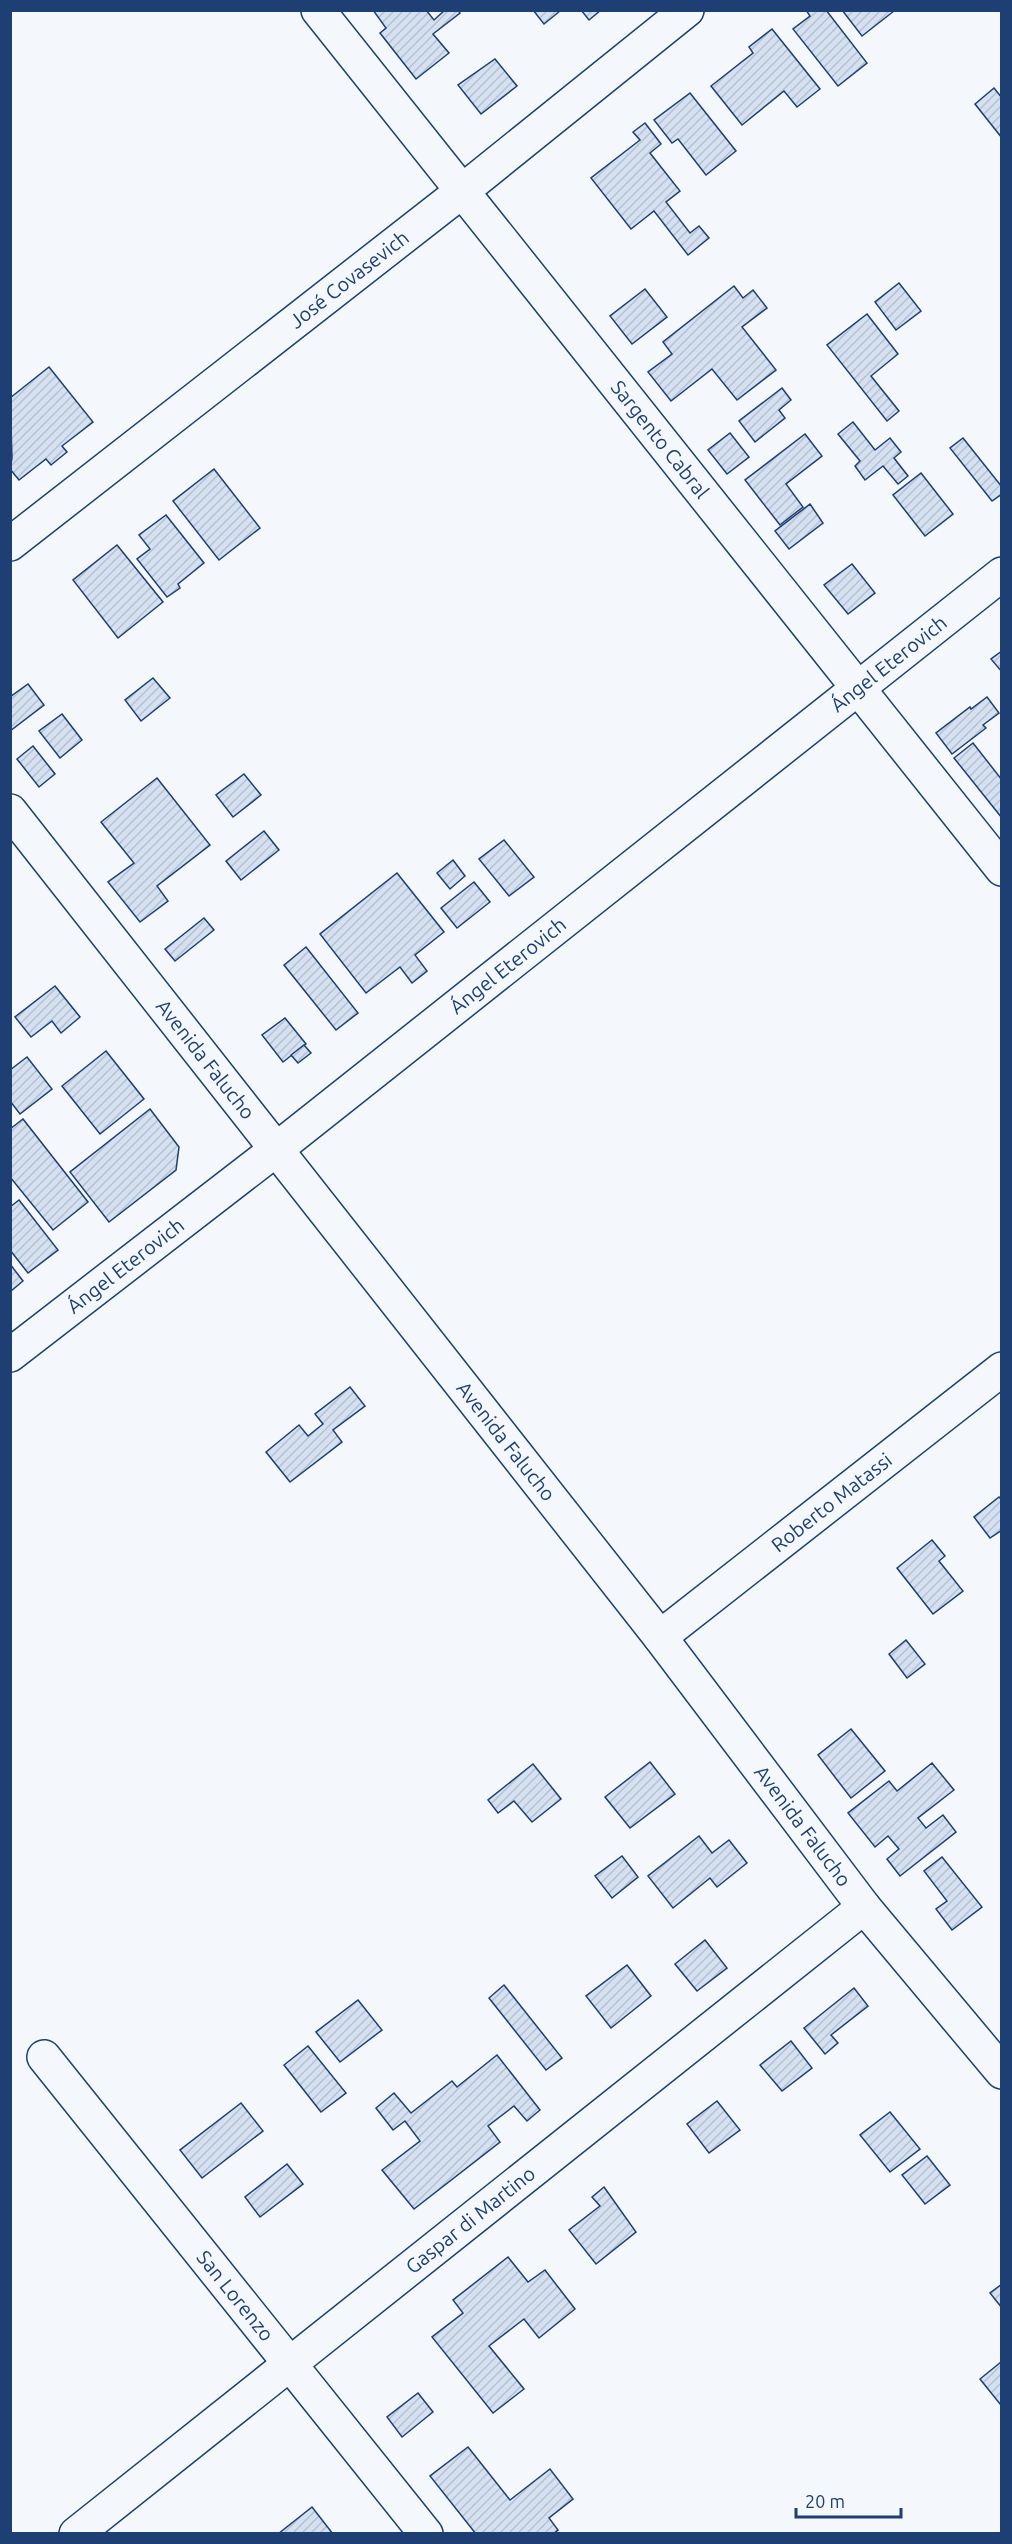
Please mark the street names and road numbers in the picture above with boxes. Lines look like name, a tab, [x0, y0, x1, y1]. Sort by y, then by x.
street label: José Covasevich	[284, 225, 413, 333]
street label: Sargento Cabral	[607, 376, 714, 503]
street label: Ángel Eterovich	[826, 610, 951, 716]
street label: Ángel Eterovich	[445, 912, 570, 1018]
street label: Avenida Falucho	[152, 995, 260, 1123]
street label: Ángel Eterovich	[62, 1213, 188, 1318]
street label: Avenida Falucho	[452, 1377, 560, 1505]
street label: Roberto Matassi	[766, 1448, 896, 1556]
street label: Avenida Falucho	[750, 1761, 856, 1891]
street label: Gaspar di Martino	[401, 2161, 539, 2278]
street label: San Lorenzo	[192, 2246, 279, 2345]

